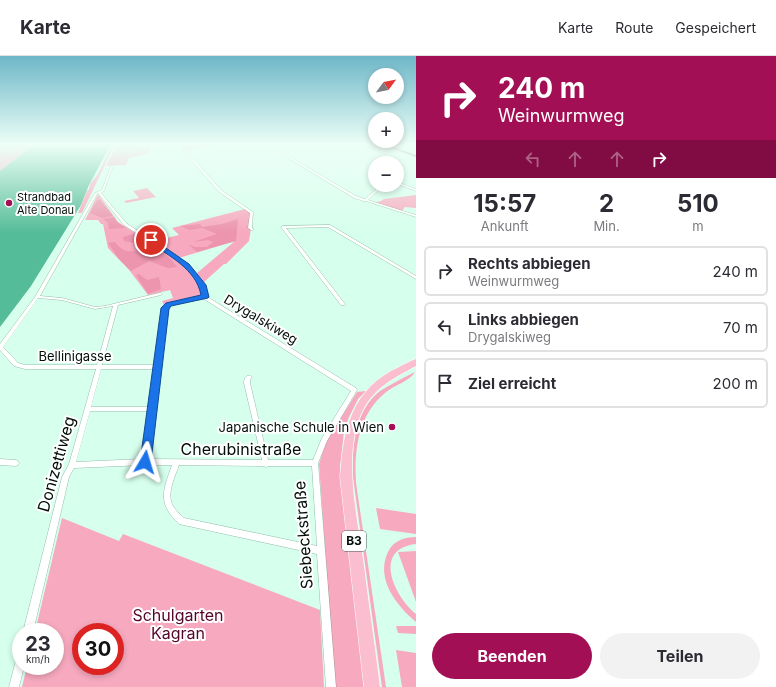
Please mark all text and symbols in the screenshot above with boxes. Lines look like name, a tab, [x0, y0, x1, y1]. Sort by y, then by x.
text: Karte	[20, 16, 71, 39]
text: Karte	[558, 19, 593, 36]
text: Route	[615, 19, 653, 36]
text: Gespeichert	[675, 19, 756, 36]
north arrow	[368, 68, 404, 104]
map controls	[368, 68, 404, 192]
text: 240 m	[498, 71, 585, 105]
icon: right	[432, 72, 484, 124]
text: Weinwurmweg	[498, 105, 624, 126]
button: +	[368, 112, 404, 148]
icon: left	[522, 148, 544, 170]
icon: ahead	[564, 148, 586, 170]
icon: ahead	[606, 148, 628, 170]
icon: right	[648, 148, 670, 170]
button: −	[368, 156, 404, 192]
text: 15:57	[473, 189, 536, 218]
text: 2	[599, 189, 614, 218]
text: 510	[677, 189, 719, 218]
place label: Strandbad Alte Donau	[17, 190, 74, 217]
marker: Strandbad Alte Donau	[4, 198, 14, 208]
text: Ankunft	[481, 218, 529, 234]
text: Min.	[593, 218, 620, 234]
text: m	[692, 218, 704, 234]
pin	[134, 223, 168, 257]
icon: arrive	[140, 229, 162, 251]
text: Rechts abbiegen	[468, 254, 590, 273]
icon: right	[434, 260, 456, 282]
text: 240 m	[713, 262, 758, 281]
text: Weinwurmweg	[468, 273, 559, 289]
street label: Drygalskiweg	[221, 291, 301, 347]
text: Links abbiegen	[468, 310, 579, 329]
icon: left	[434, 316, 456, 338]
text: 70 m	[723, 318, 758, 337]
text: Drygalskiweg	[468, 329, 551, 345]
street label: Bellinigasse	[39, 348, 111, 364]
icon: arrive	[434, 372, 456, 394]
text: Ziel erreicht	[468, 374, 556, 393]
text: 200 m	[713, 374, 758, 393]
street label: Donizettiweg	[33, 414, 79, 514]
place label: Japanische Schule in Wien	[219, 419, 384, 435]
marker: Japanische Schule in Wien	[387, 422, 397, 432]
street label: Cherubinistraße	[181, 439, 301, 459]
position arrow	[124, 441, 166, 483]
street label: Siebeckstraße	[289, 480, 317, 590]
road number: B3	[342, 531, 366, 551]
park label: Schulgarten Kagran	[132, 605, 224, 643]
speed limit sign: 30	[72, 623, 124, 675]
text: 23	[25, 632, 51, 656]
button: Beenden	[432, 633, 592, 679]
button: Teilen	[600, 633, 760, 679]
text: km/h	[26, 653, 50, 665]

